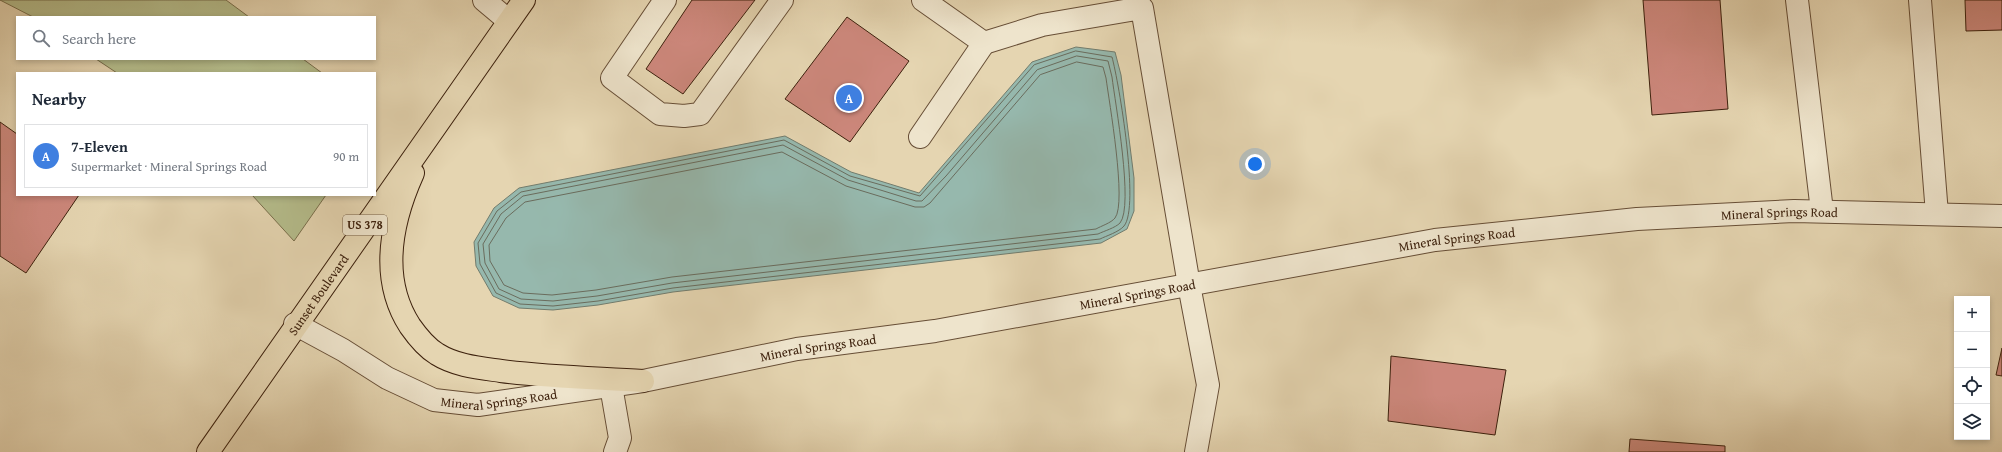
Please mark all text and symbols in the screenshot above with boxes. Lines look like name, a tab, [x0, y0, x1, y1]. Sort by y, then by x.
search box	[16, 16, 376, 60]
icon: search	[30, 27, 52, 49]
text: Search here	[62, 28, 136, 49]
pin: A	[836, 83, 862, 113]
text: Nearby	[32, 86, 86, 111]
text: 7-Eleven	[71, 136, 128, 157]
text: A	[42, 147, 50, 166]
text: 90 m	[333, 147, 359, 166]
your location	[1245, 154, 1265, 174]
text: Supermarket · Mineral Springs Road	[71, 157, 267, 176]
street label: Mineral Springs Road	[1720, 202, 1838, 225]
road number: US 378	[343, 215, 387, 235]
street label: Mineral Springs Road	[1397, 223, 1516, 256]
street label: Sunset Boulevard	[283, 251, 353, 339]
street label: Mineral Springs Road	[1078, 275, 1197, 314]
map controls	[1954, 296, 1990, 440]
button: +	[1954, 296, 1990, 332]
street label: Mineral Springs Road	[758, 330, 877, 366]
button: −	[1954, 332, 1990, 368]
button: locate	[1954, 368, 1990, 404]
street label: Mineral Springs Road	[440, 385, 558, 415]
button: layers	[1954, 404, 1990, 440]

